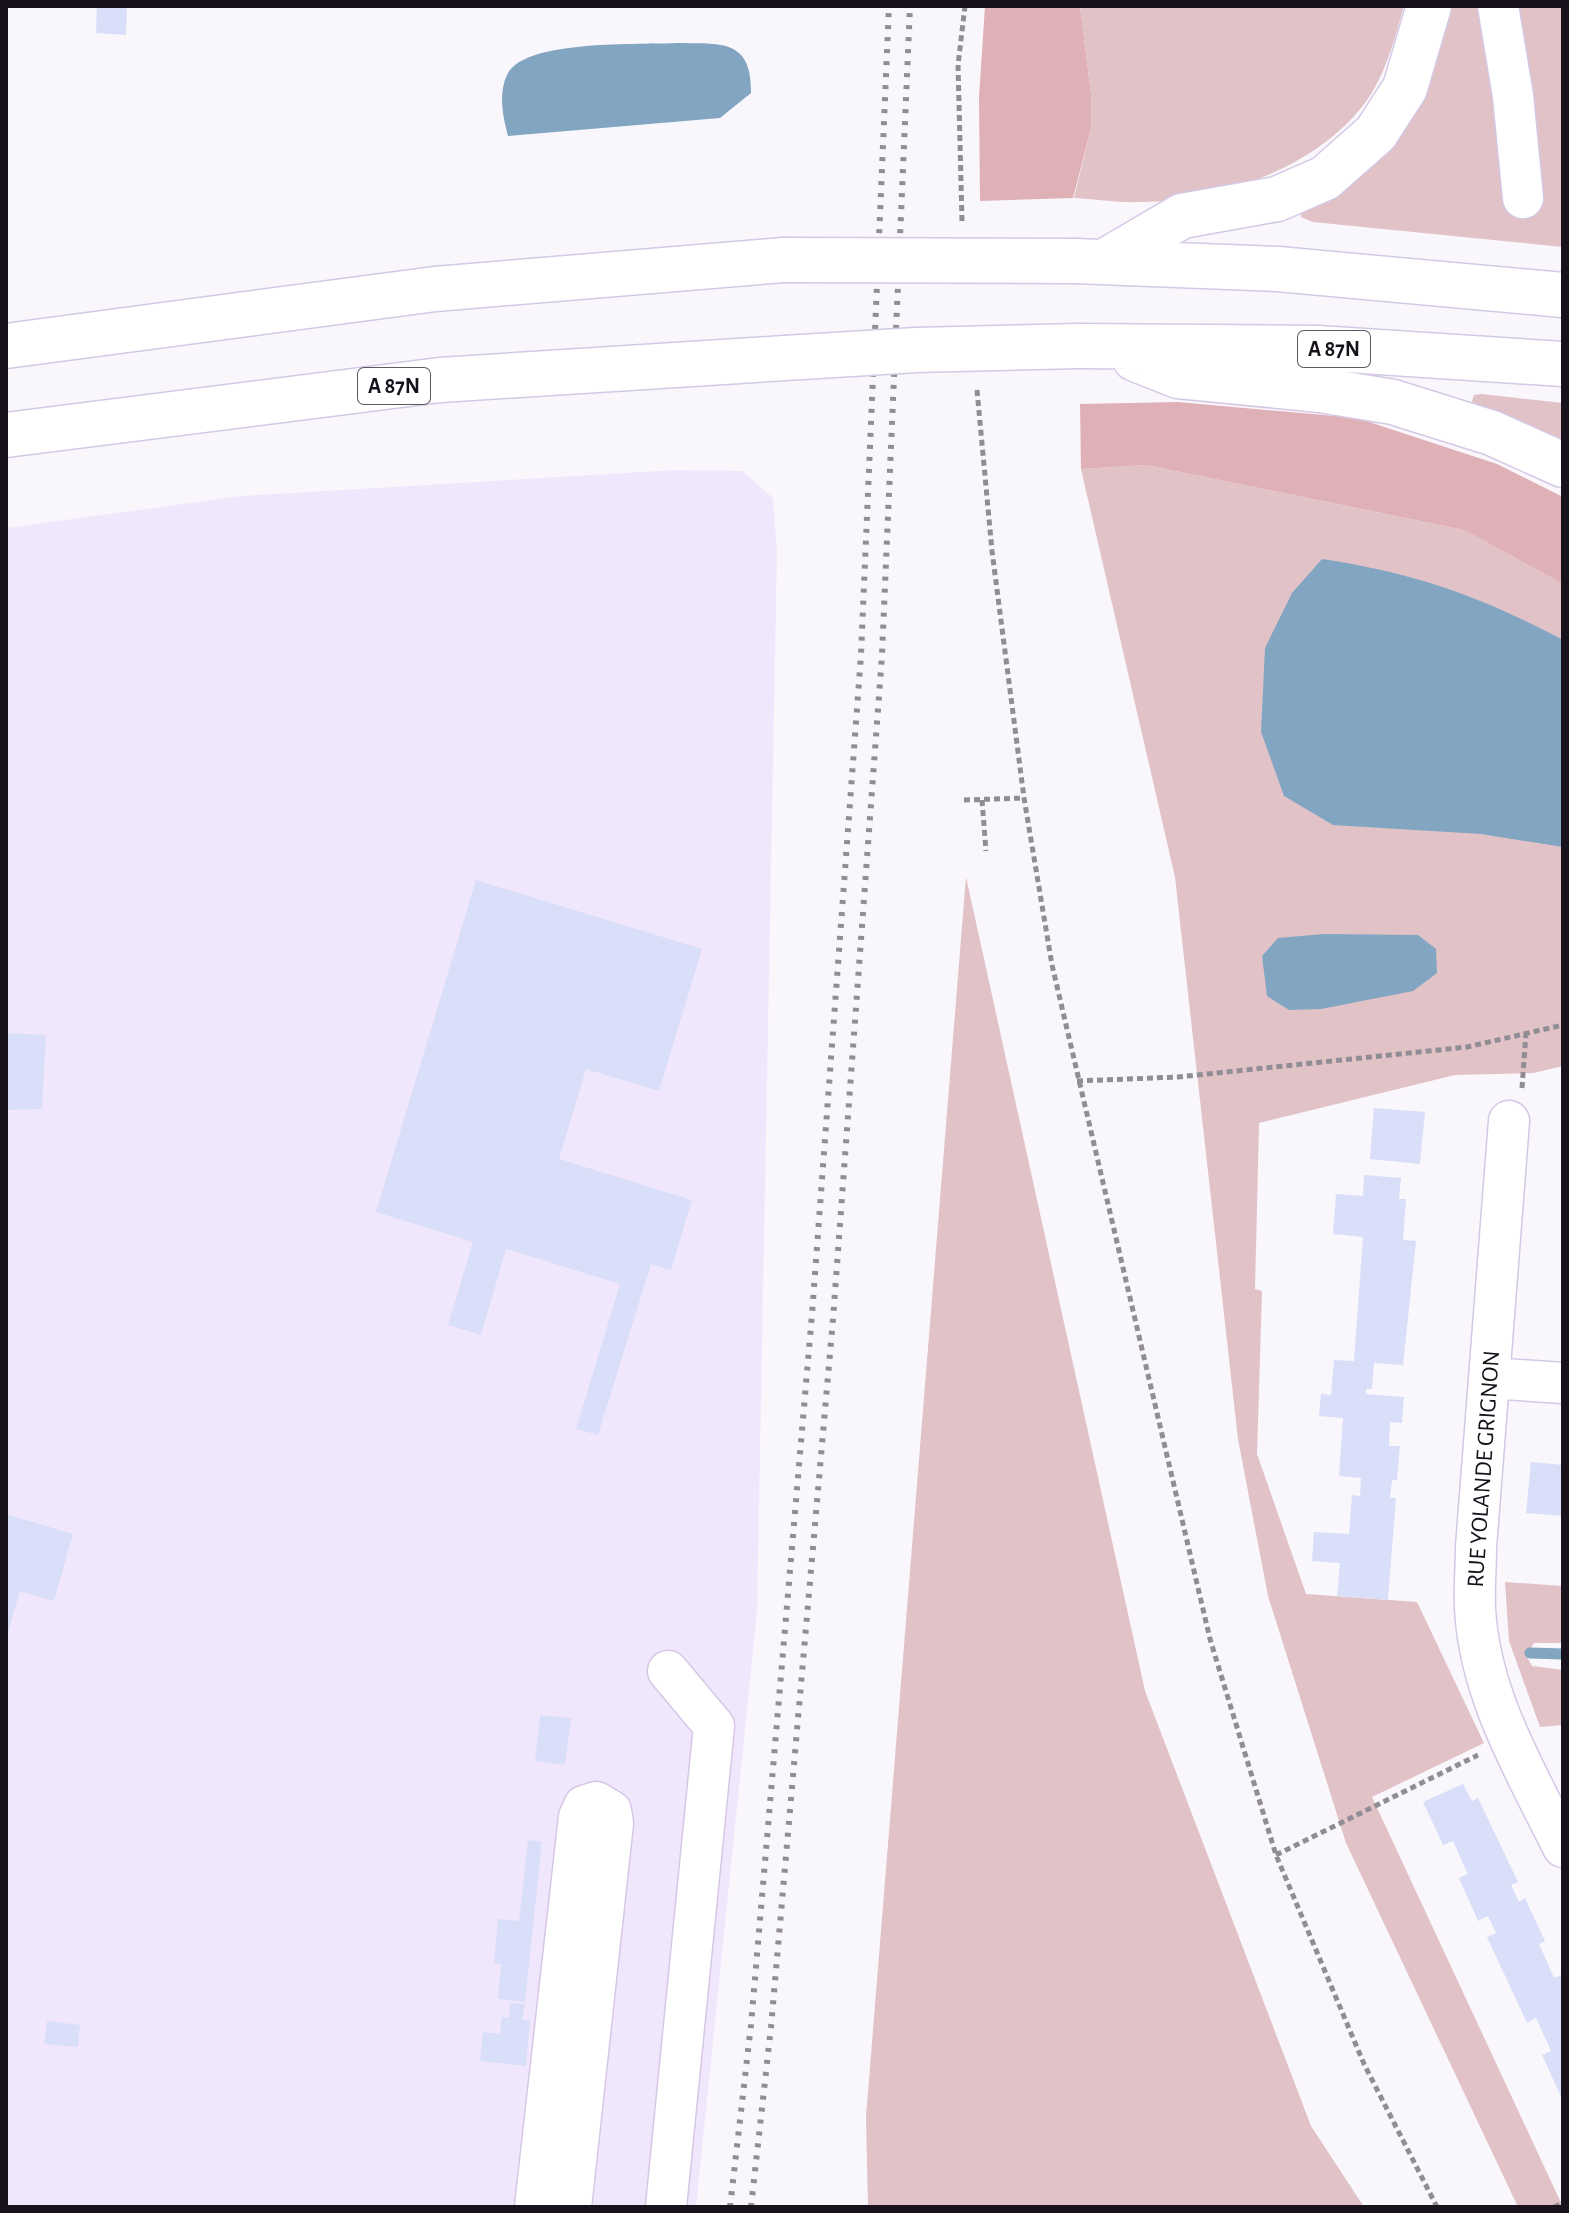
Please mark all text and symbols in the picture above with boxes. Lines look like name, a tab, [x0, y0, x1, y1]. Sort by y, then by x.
road number: A 87N	[1298, 331, 1370, 367]
road number: A 87N	[358, 368, 430, 404]
street label: RUE YOLANDE GRIGNON	[1464, 1350, 1504, 1588]

